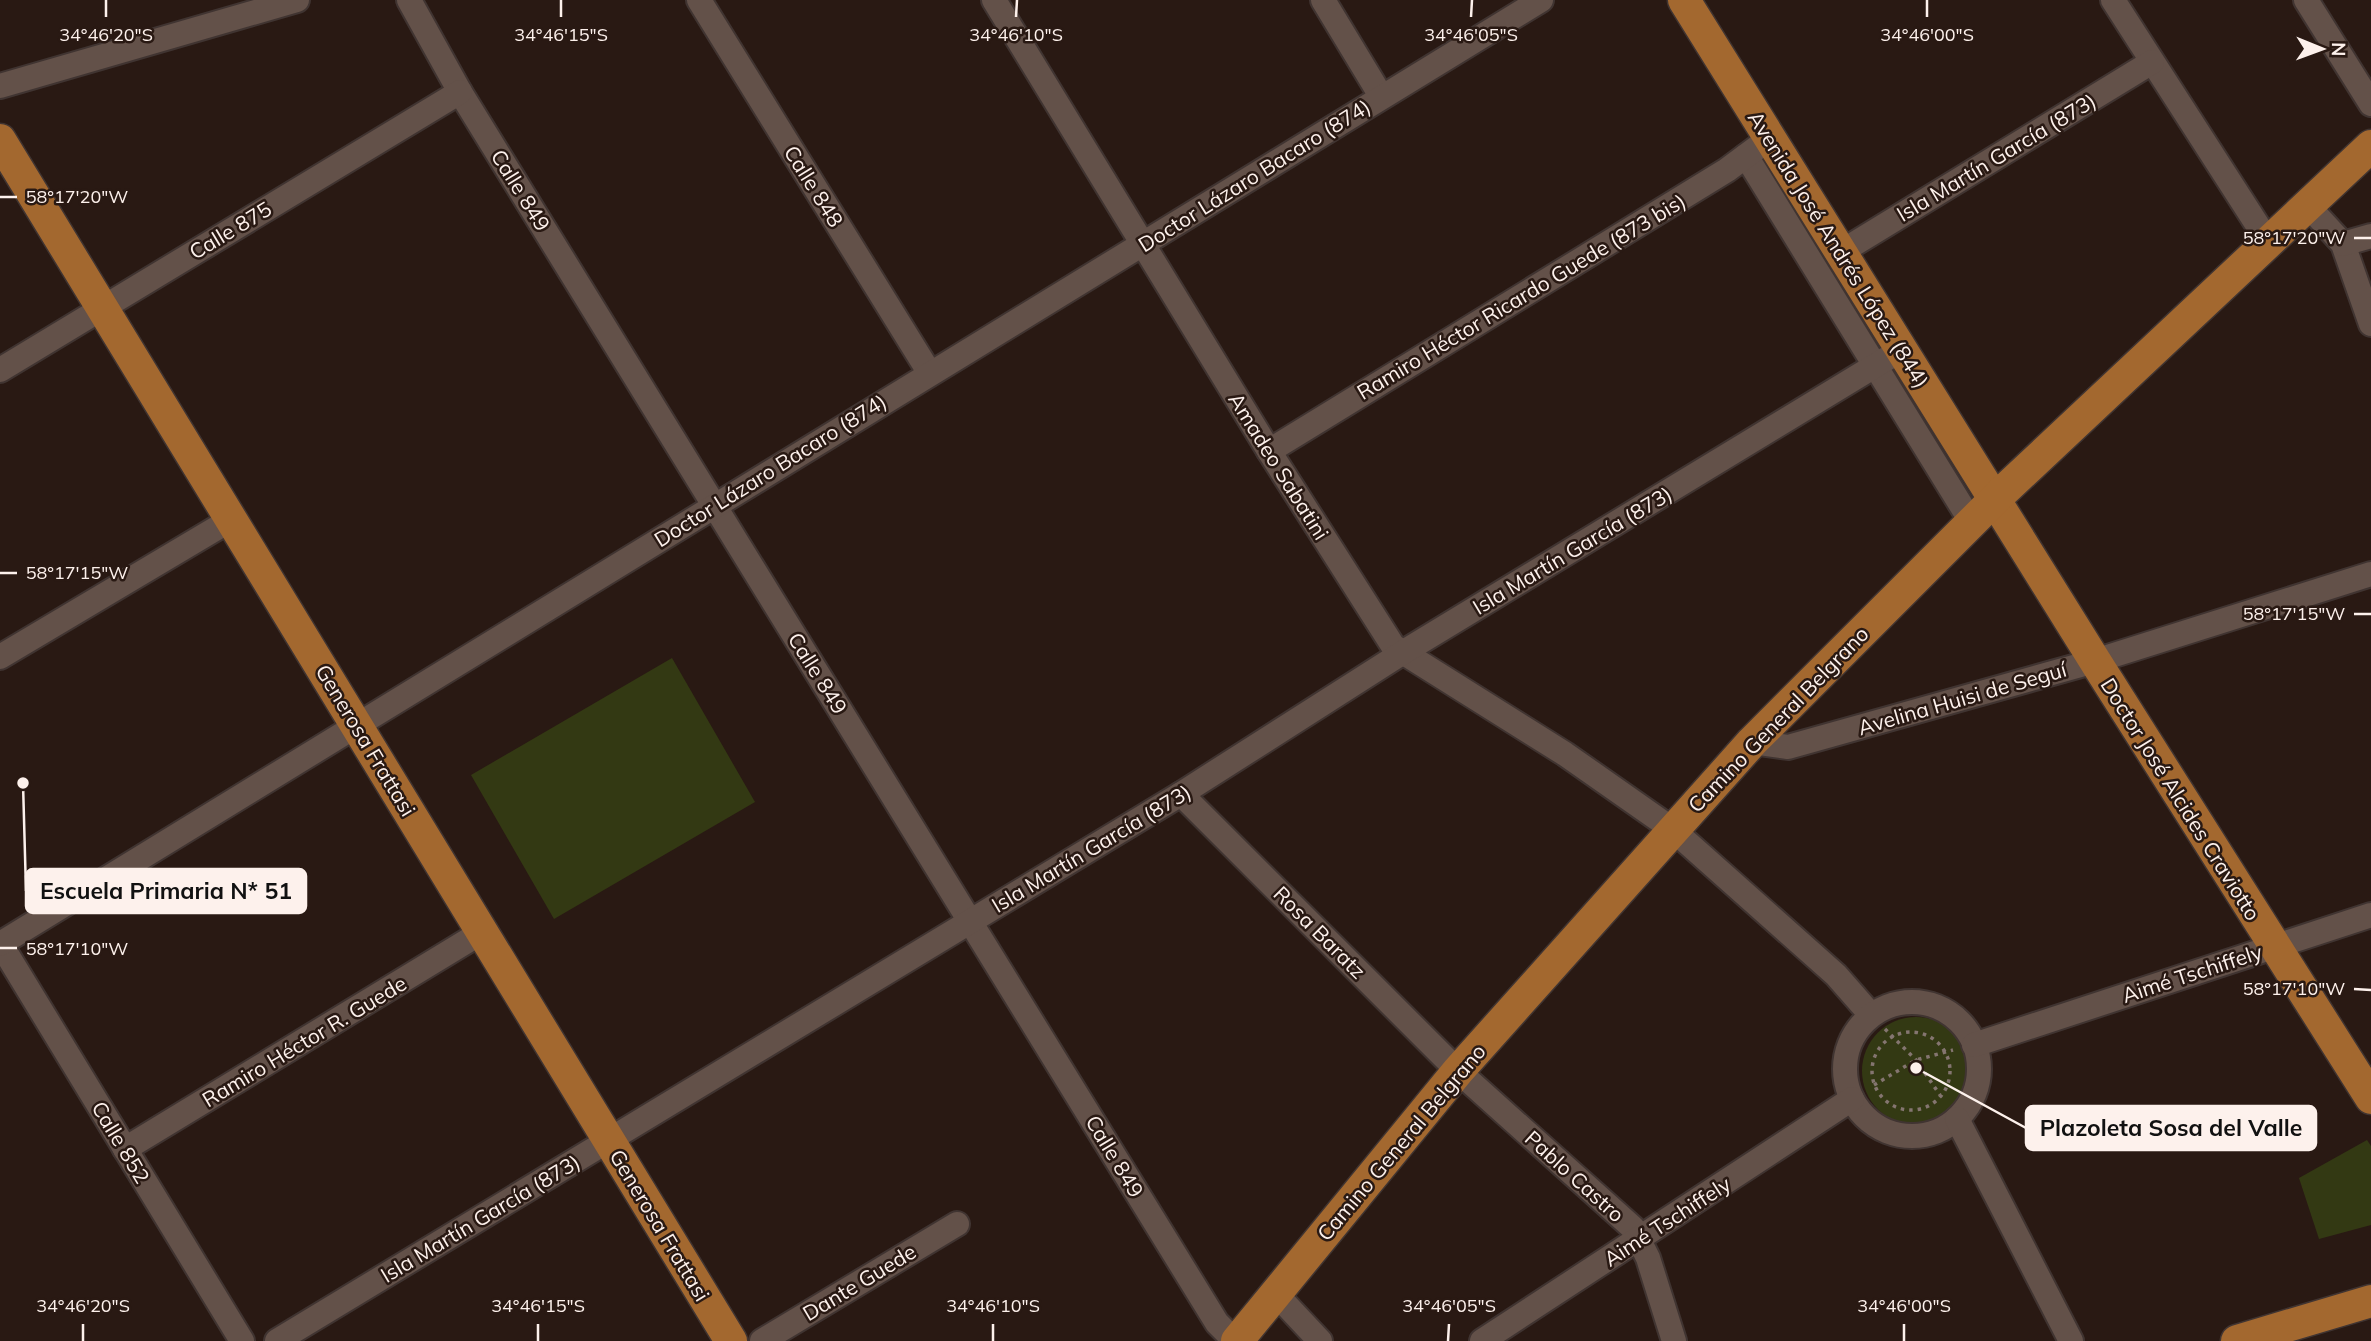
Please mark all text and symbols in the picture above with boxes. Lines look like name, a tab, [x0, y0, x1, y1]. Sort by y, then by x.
north arrow	[2287, 14, 2357, 84]
text: 34°46'20"S	[59, 23, 153, 46]
text: 34°46'15"S	[514, 23, 608, 46]
text: 34°46'10"S	[969, 23, 1063, 46]
text: 34°46'05"S	[1424, 23, 1518, 46]
text: 34°46'00"S	[1880, 23, 1974, 46]
text: N	[2327, 42, 2351, 57]
street label: Isla Martín García (873)	[1892, 87, 2100, 227]
street label: Doctor Lázaro Bacaro (874)	[1133, 93, 1375, 257]
street label: Avenida José Andrés López (844)	[1743, 106, 1935, 392]
street label: Calle 848	[779, 140, 849, 232]
street label: Calle 849	[486, 144, 556, 236]
text: 58°17'20"W	[26, 185, 128, 208]
street label: Ramiro Héctor Ricardo Guede (873 bis)	[1352, 187, 1690, 405]
street label: Calle 875	[184, 195, 276, 265]
text: 58°17'20"W	[2243, 226, 2345, 249]
street label: Doctor Lázaro Bacaro (874)	[649, 388, 891, 552]
street label: Amadeo Sabatini	[1223, 388, 1335, 544]
street label: Isla Martín García (873)	[1468, 480, 1676, 620]
text: 58°17'15"W	[26, 561, 128, 584]
text: 58°17'15"W	[2243, 602, 2345, 625]
street label: Camino General Belgrano	[1682, 621, 1874, 817]
street label: Calle 849	[783, 627, 853, 719]
street label: Avelina Huisi de Seguí	[1855, 656, 2070, 740]
street label: Generosa Frattasi	[310, 659, 422, 821]
street label: Doctor José Alcides Craviotto	[2095, 673, 2267, 925]
street label: Isla Martín García (873)	[987, 778, 1195, 918]
callout: Escuela Primaria N* 51	[26, 869, 306, 913]
text: Escuela Primaria N* 51	[40, 876, 292, 905]
street label: Rosa Baratz	[1268, 880, 1372, 984]
text: 58°17'10"W	[26, 937, 128, 960]
street label: Aimé Tschiffely	[2119, 938, 2265, 1008]
street label: Ramiro Héctor R. Guede	[197, 970, 411, 1112]
text: 58°17'10"W	[2243, 977, 2345, 1000]
street label: Camino General Belgrano	[1311, 1038, 1491, 1246]
street label: Calle 852	[86, 1096, 156, 1188]
callout: Plazoleta Sosa del Valle	[2026, 1106, 2316, 1150]
street label: Calle 849	[1080, 1110, 1150, 1202]
text: Plazoleta Sosa del Valle	[2040, 1113, 2302, 1142]
street label: Pablo Castro	[1520, 1125, 1630, 1227]
street label: Generosa Frattasi	[604, 1144, 716, 1306]
street label: Isla Martín García (873)	[376, 1148, 584, 1288]
street label: Aimé Tschiffely	[1599, 1170, 1735, 1272]
street label: Dante Guede	[798, 1238, 920, 1326]
text: 34°46'20"S	[36, 1294, 130, 1317]
text: 34°46'15"S	[491, 1294, 585, 1317]
text: 34°46'10"S	[946, 1294, 1040, 1317]
text: 34°46'05"S	[1402, 1294, 1496, 1317]
text: 34°46'00"S	[1857, 1294, 1951, 1317]

